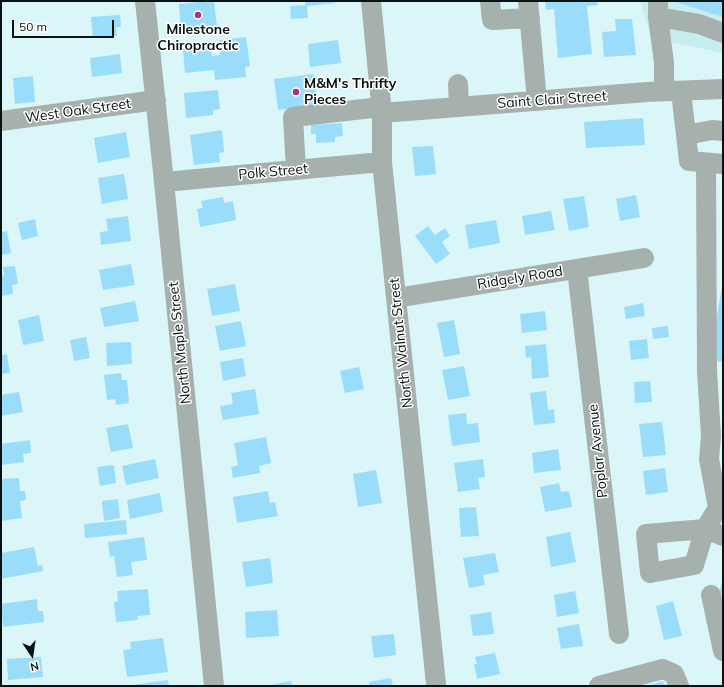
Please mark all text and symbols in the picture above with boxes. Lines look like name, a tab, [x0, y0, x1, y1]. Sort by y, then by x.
marker: Milestone Chiropractic	[193, 10, 203, 20]
scale bar	[14, 12, 116, 38]
text: 50 m	[19, 19, 47, 34]
place label: Milestone Chiropractic	[157, 22, 239, 54]
place label: M&M's Thrifty Pieces	[304, 76, 396, 108]
marker: M&M's Thrifty Pieces	[291, 87, 301, 97]
street label: Saint Clair Street	[497, 88, 607, 112]
street label: West Oak Street	[24, 95, 132, 127]
street label: Polk Street	[238, 161, 308, 183]
street label: Ridgely Road	[476, 263, 564, 293]
street label: North Walnut Street	[386, 277, 416, 409]
street label: North Maple Street	[165, 281, 195, 405]
street label: Poplar Avenue	[585, 403, 611, 499]
north arrow	[12, 635, 52, 675]
text: N	[29, 659, 40, 674]

